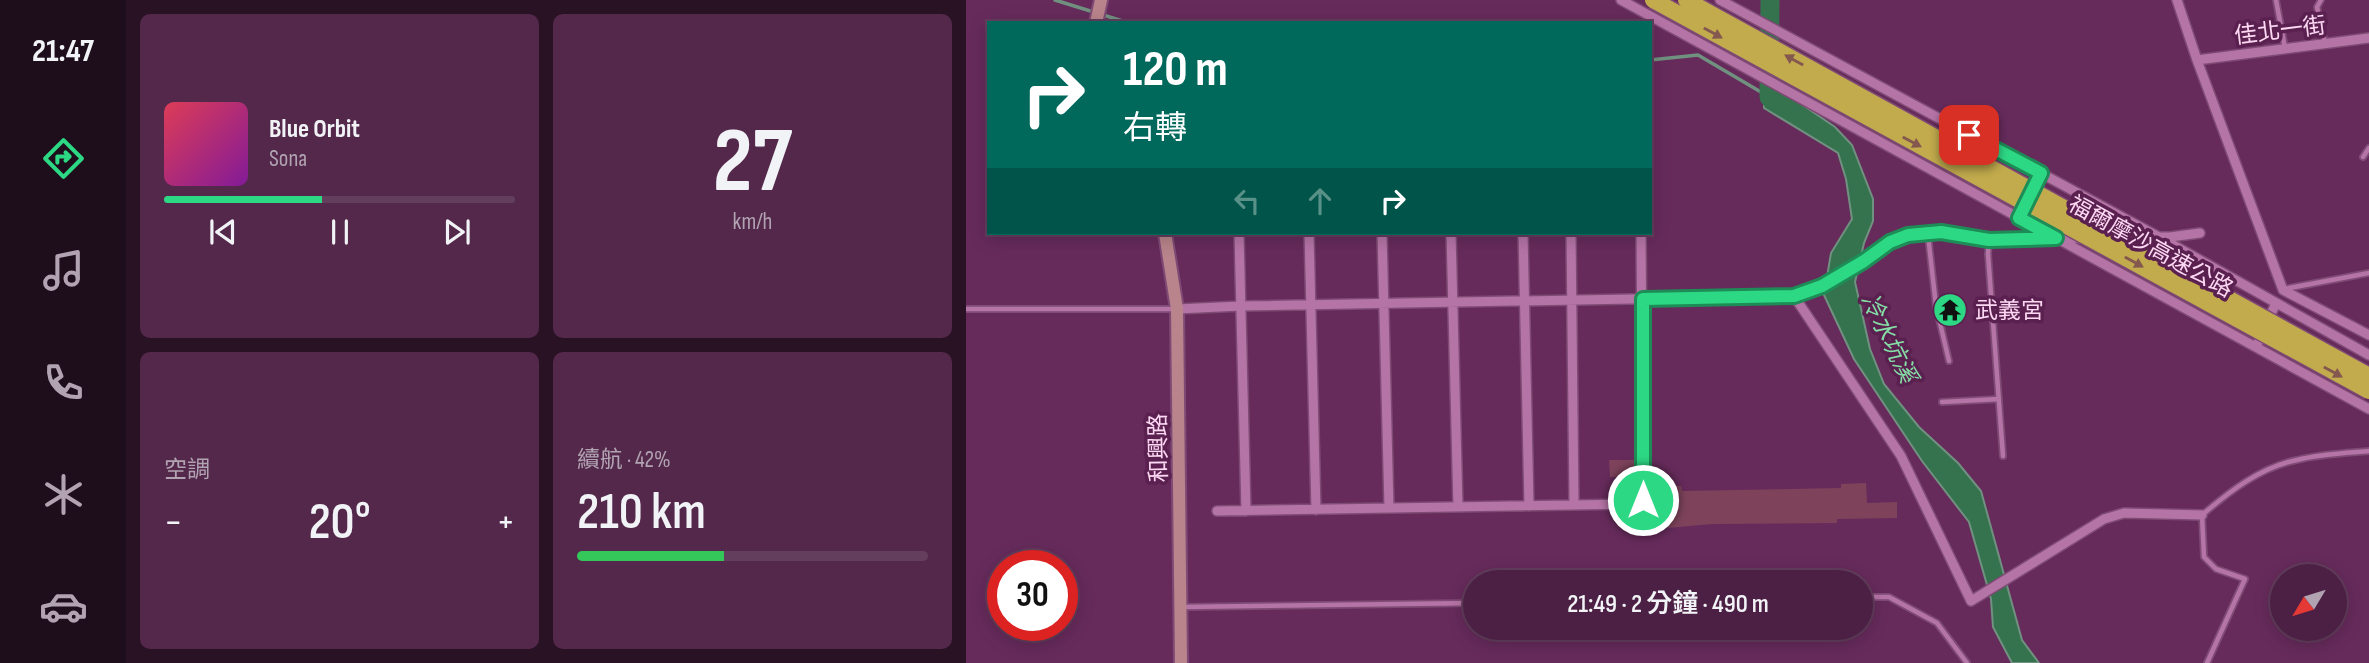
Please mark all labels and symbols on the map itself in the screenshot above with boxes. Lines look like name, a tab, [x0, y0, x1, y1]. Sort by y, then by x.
street label: 佳北一街	[2233, 11, 2327, 50]
one-way arrow	[1703, 27, 1722, 39]
one-way arrow	[1784, 54, 1804, 66]
pin	[1939, 105, 1999, 165]
one-way arrow	[1903, 136, 1922, 148]
street label: 福爾摩沙高速公路	[2063, 190, 2238, 304]
one-way arrow	[2124, 257, 2144, 268]
water label: 冷水坑溪	[1854, 289, 1924, 390]
temple icon: 武義宮	[1931, 291, 1969, 329]
place label: 武義宮	[1975, 297, 2044, 325]
one-way arrow	[2324, 366, 2343, 378]
street label: 和興路	[1144, 413, 1174, 483]
position arrow	[1606, 463, 1680, 537]
speed limit sign: 30	[987, 550, 1078, 641]
north arrow	[2270, 564, 2347, 640]

